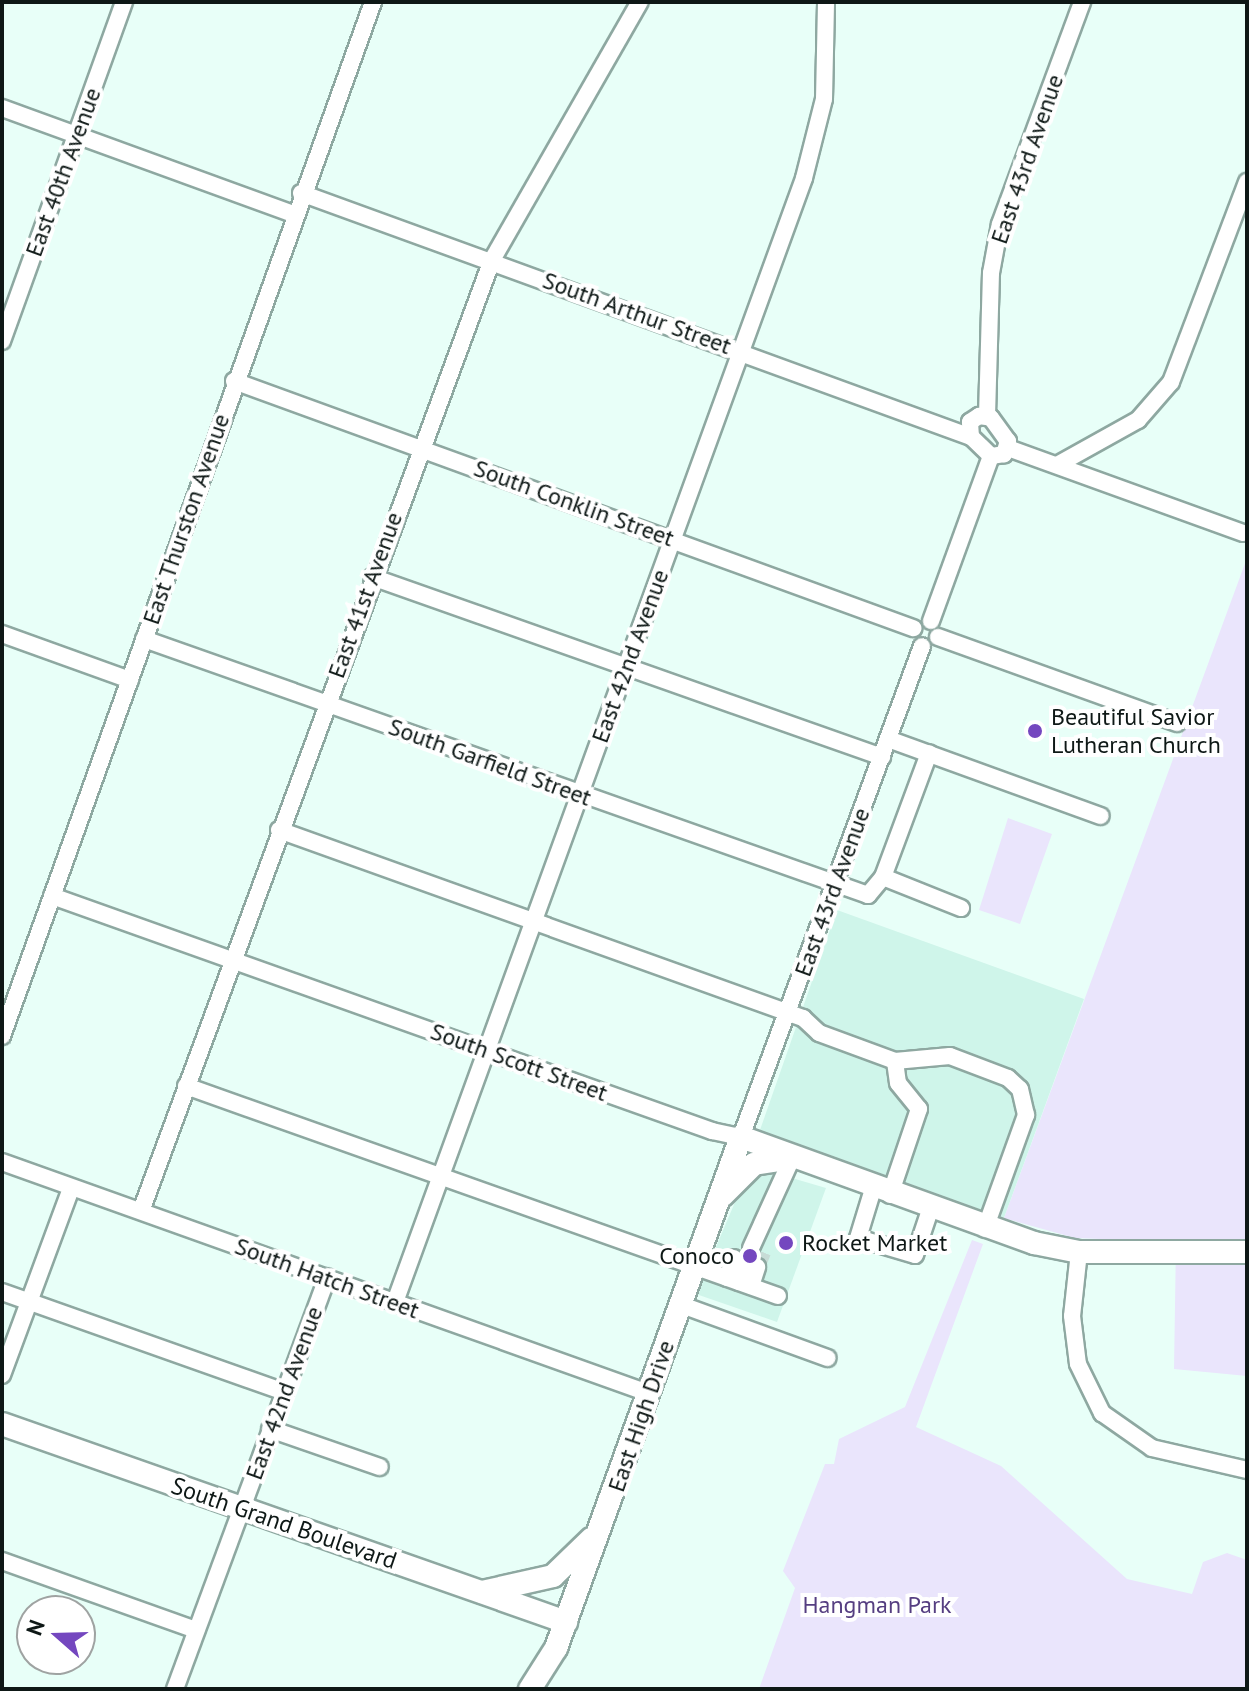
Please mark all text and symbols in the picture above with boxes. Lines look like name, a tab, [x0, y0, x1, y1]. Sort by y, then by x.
street label: East 43rd Avenue	[984, 70, 1070, 248]
street label: East 40th Avenue	[19, 83, 107, 261]
street label: South Arthur Street	[538, 265, 736, 361]
street label: East Thurston Avenue	[136, 409, 236, 629]
street label: South Conklin Street	[470, 453, 678, 553]
street label: East 41st Avenue	[322, 508, 408, 682]
street label: East 42nd Avenue	[585, 565, 675, 747]
place label: Beautiful Savior Lutheran Church	[1051, 703, 1221, 759]
street label: South Garfield Street	[385, 712, 595, 812]
marker: Beautiful Savior Lutheran Church	[1026, 722, 1044, 740]
street label: East 43rd Avenue	[788, 803, 876, 981]
street label: South Scott Street	[427, 1017, 611, 1107]
place label: Rocket Market	[802, 1229, 947, 1257]
street label: South Hatch Street	[231, 1231, 423, 1325]
marker: Rocket Market	[777, 1234, 795, 1252]
place label: Conoco	[659, 1242, 734, 1270]
marker: Conoco	[741, 1247, 759, 1265]
street label: East 42nd Avenue	[239, 1302, 329, 1484]
street label: East High Drive	[602, 1337, 680, 1495]
street label: South Grand Boulevard	[168, 1471, 400, 1575]
park label: Hangman Park	[802, 1591, 952, 1619]
north arrow	[16, 1595, 96, 1675]
text: N	[20, 1616, 51, 1639]

